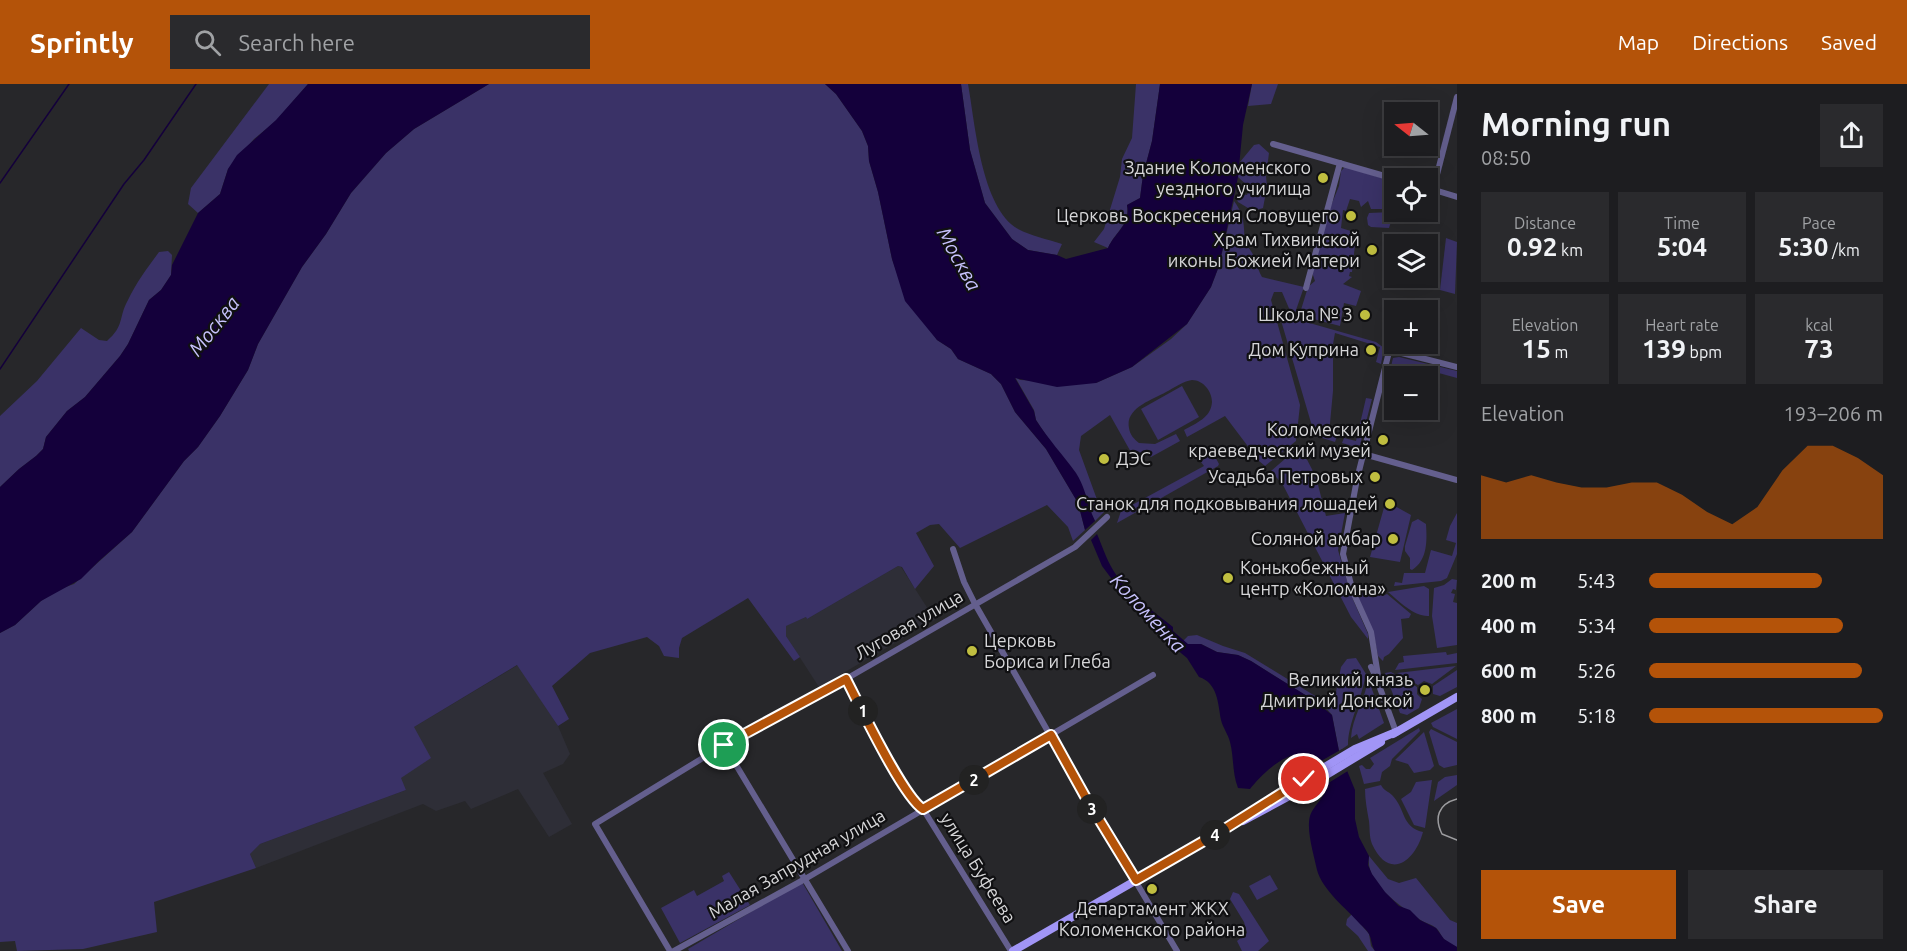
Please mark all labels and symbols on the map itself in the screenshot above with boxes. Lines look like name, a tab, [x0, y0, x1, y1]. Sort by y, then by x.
north arrow	[1384, 102, 1438, 156]
place label: Здание Коломенского уездного училища	[1124, 157, 1311, 198]
marker: Здание Коломенского уездного училища	[1316, 171, 1330, 185]
place label: Церковь Воскресения Словущего	[1056, 205, 1339, 225]
marker: Церковь Воскресения Словущего	[1344, 209, 1358, 223]
water label: Москва	[933, 223, 986, 295]
place label: Храм Тихвинской иконы Божией Матери	[1168, 229, 1360, 270]
marker: Храм Тихвинской иконы Божией Матери	[1365, 243, 1379, 257]
water label: Москва	[183, 291, 244, 360]
place label: Школа № 3	[1258, 304, 1353, 324]
marker: Школа № 3	[1358, 308, 1372, 322]
place label: Дом Куприна	[1248, 339, 1359, 359]
marker: Дом Куприна	[1364, 343, 1378, 357]
place label: Коломеский краеведческий музей	[1188, 419, 1371, 460]
marker: Коломеский краеведческий музей	[1376, 433, 1390, 447]
place label: ДЭС	[1116, 448, 1151, 468]
marker: ДЭС	[1097, 452, 1111, 466]
place label: Усадьба Петровых	[1208, 466, 1363, 486]
marker: Усадьба Петровых	[1368, 470, 1382, 484]
place label: Станок для подковывания лошадей	[1076, 493, 1378, 513]
marker: Станок для подковывания лошадей	[1383, 497, 1397, 511]
place label: Соляной амбар	[1251, 528, 1381, 548]
marker: Соляной амбар	[1386, 532, 1400, 546]
place label: Конькобежный центр «Коломна»	[1240, 557, 1386, 598]
water label: Коломенка	[1106, 568, 1191, 657]
marker: Конькобежный центр «Коломна»	[1221, 571, 1235, 585]
street label: Луговая улица	[851, 585, 966, 663]
place label: Церковь Бориса и Глеба	[984, 630, 1111, 671]
marker: Церковь Бориса и Глеба	[965, 644, 979, 658]
place label: Великий князь Дмитрий Донской	[1261, 669, 1413, 710]
marker: Великий князь Дмитрий Донской	[1418, 683, 1432, 697]
pin: 1	[848, 696, 878, 726]
pin	[698, 719, 749, 770]
pin	[1278, 753, 1329, 804]
pin: 2	[959, 765, 989, 795]
pin: 3	[1077, 794, 1107, 824]
street label: Малая Запрудная улица	[705, 804, 888, 922]
street label: улица Буфеева	[937, 809, 1021, 926]
pin: 4	[1200, 820, 1230, 850]
marker: Департамент ЖКХ Коломенского района	[1145, 882, 1159, 896]
place label: Департамент ЖКХ Коломенского района	[1059, 898, 1245, 939]

